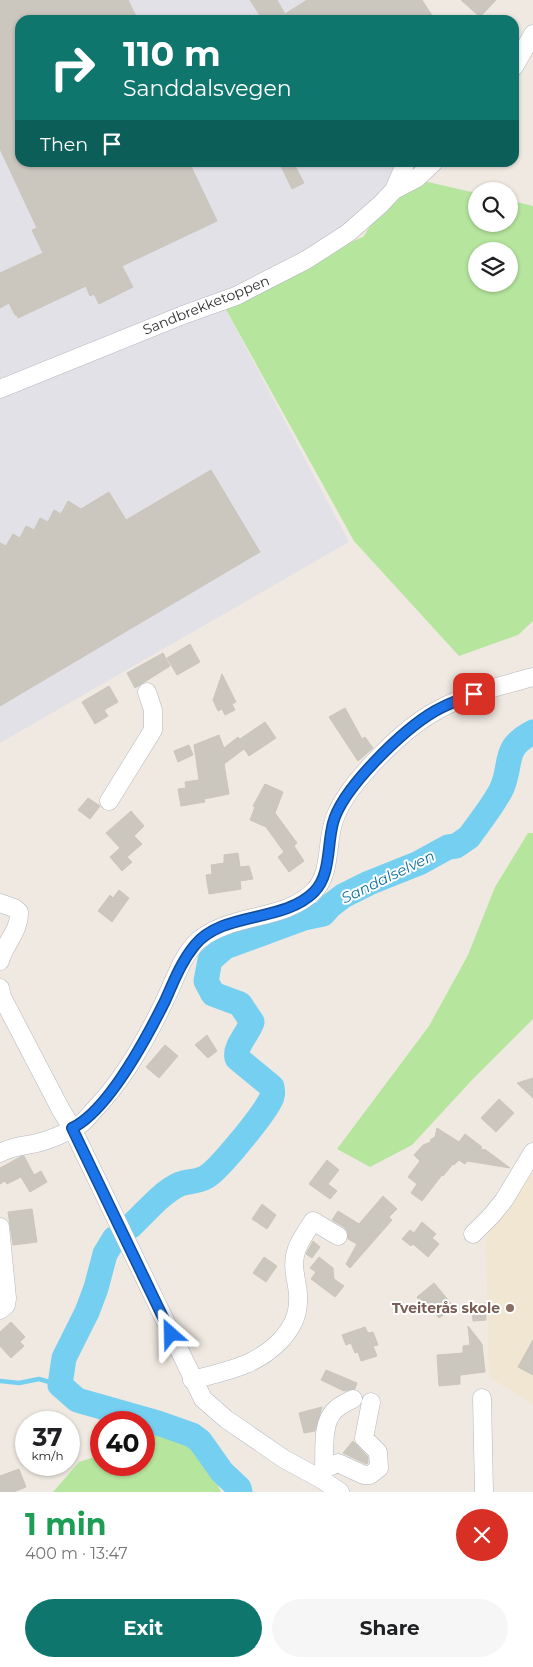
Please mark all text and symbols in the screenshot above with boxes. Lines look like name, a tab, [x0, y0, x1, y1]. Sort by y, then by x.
text: 110 m	[123, 32, 221, 75]
icon: right	[40, 35, 105, 100]
text: Sanddalsvegen	[123, 75, 292, 102]
icon: arrive	[98, 130, 126, 158]
text: Then	[40, 133, 88, 156]
map controls	[468, 182, 518, 292]
button: search	[468, 182, 518, 232]
button: layers	[468, 242, 518, 292]
street label: Sandbrekketoppen	[140, 271, 272, 339]
pin	[453, 673, 495, 715]
icon: arrive	[460, 680, 488, 708]
water label: Sandalselven	[338, 846, 438, 907]
place label: Tveiterås skole	[392, 1299, 500, 1317]
marker: Tveiterås skole	[504, 1302, 516, 1314]
position arrow	[144, 1307, 196, 1359]
speed limit sign: 40	[90, 1411, 155, 1476]
text: 37	[32, 1422, 63, 1452]
text: km/h	[31, 1448, 64, 1463]
text: 1 min	[25, 1506, 106, 1543]
button: close	[456, 1509, 508, 1561]
text: 400 m · 13:47	[25, 1544, 128, 1563]
button: Exit	[25, 1599, 262, 1657]
button: Share	[272, 1599, 508, 1657]

